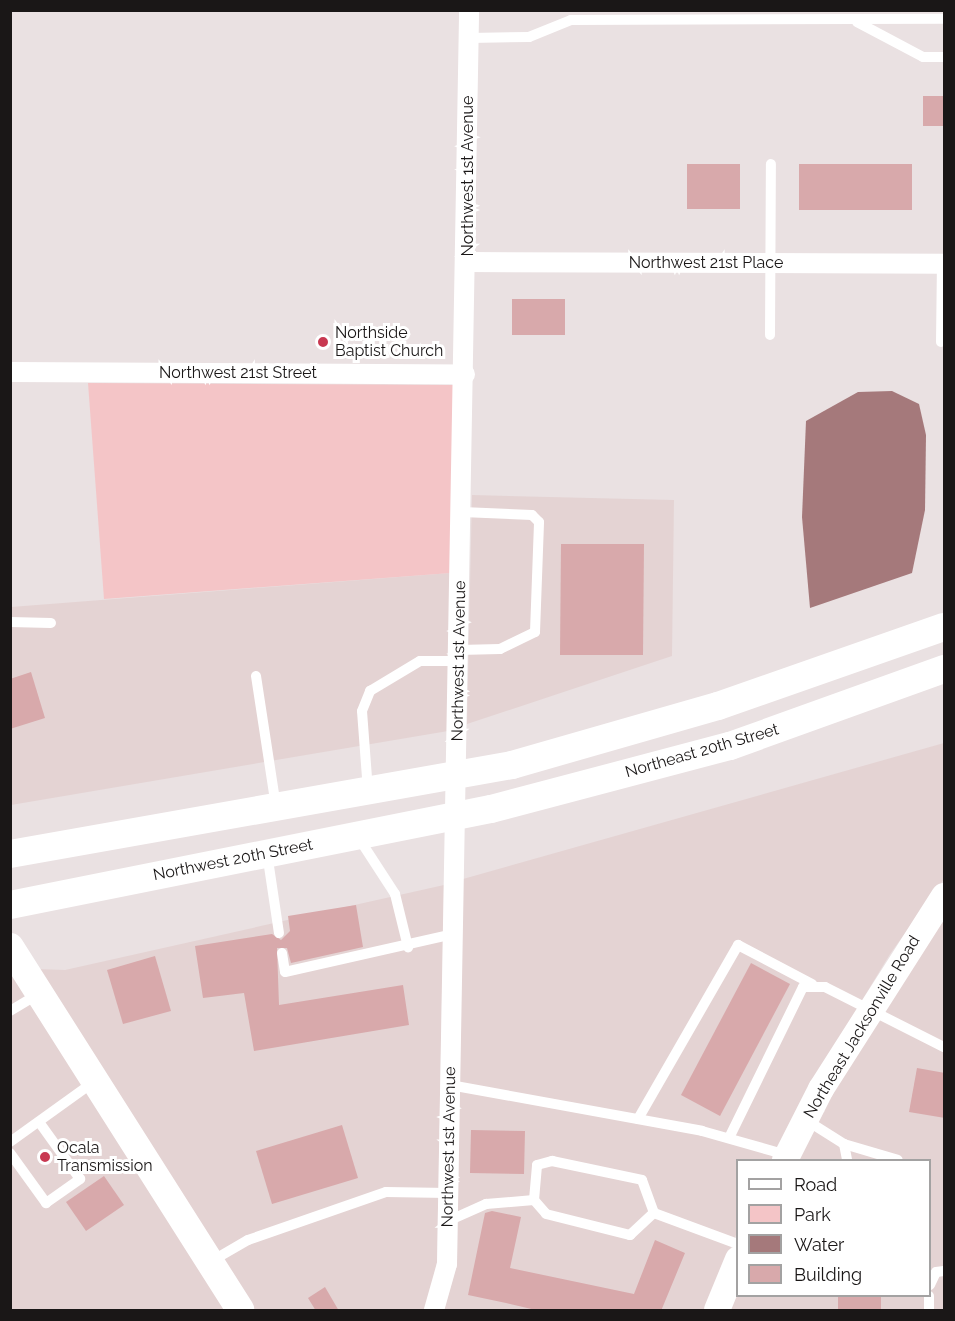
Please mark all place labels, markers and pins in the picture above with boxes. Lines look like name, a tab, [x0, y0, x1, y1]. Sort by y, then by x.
place label: Northside Baptist Church	[335, 323, 443, 361]
marker: Northside Baptist Church	[316, 335, 330, 349]
place label: Ocala Transmission	[57, 1138, 153, 1176]
marker: Ocala Transmission	[38, 1150, 52, 1164]

